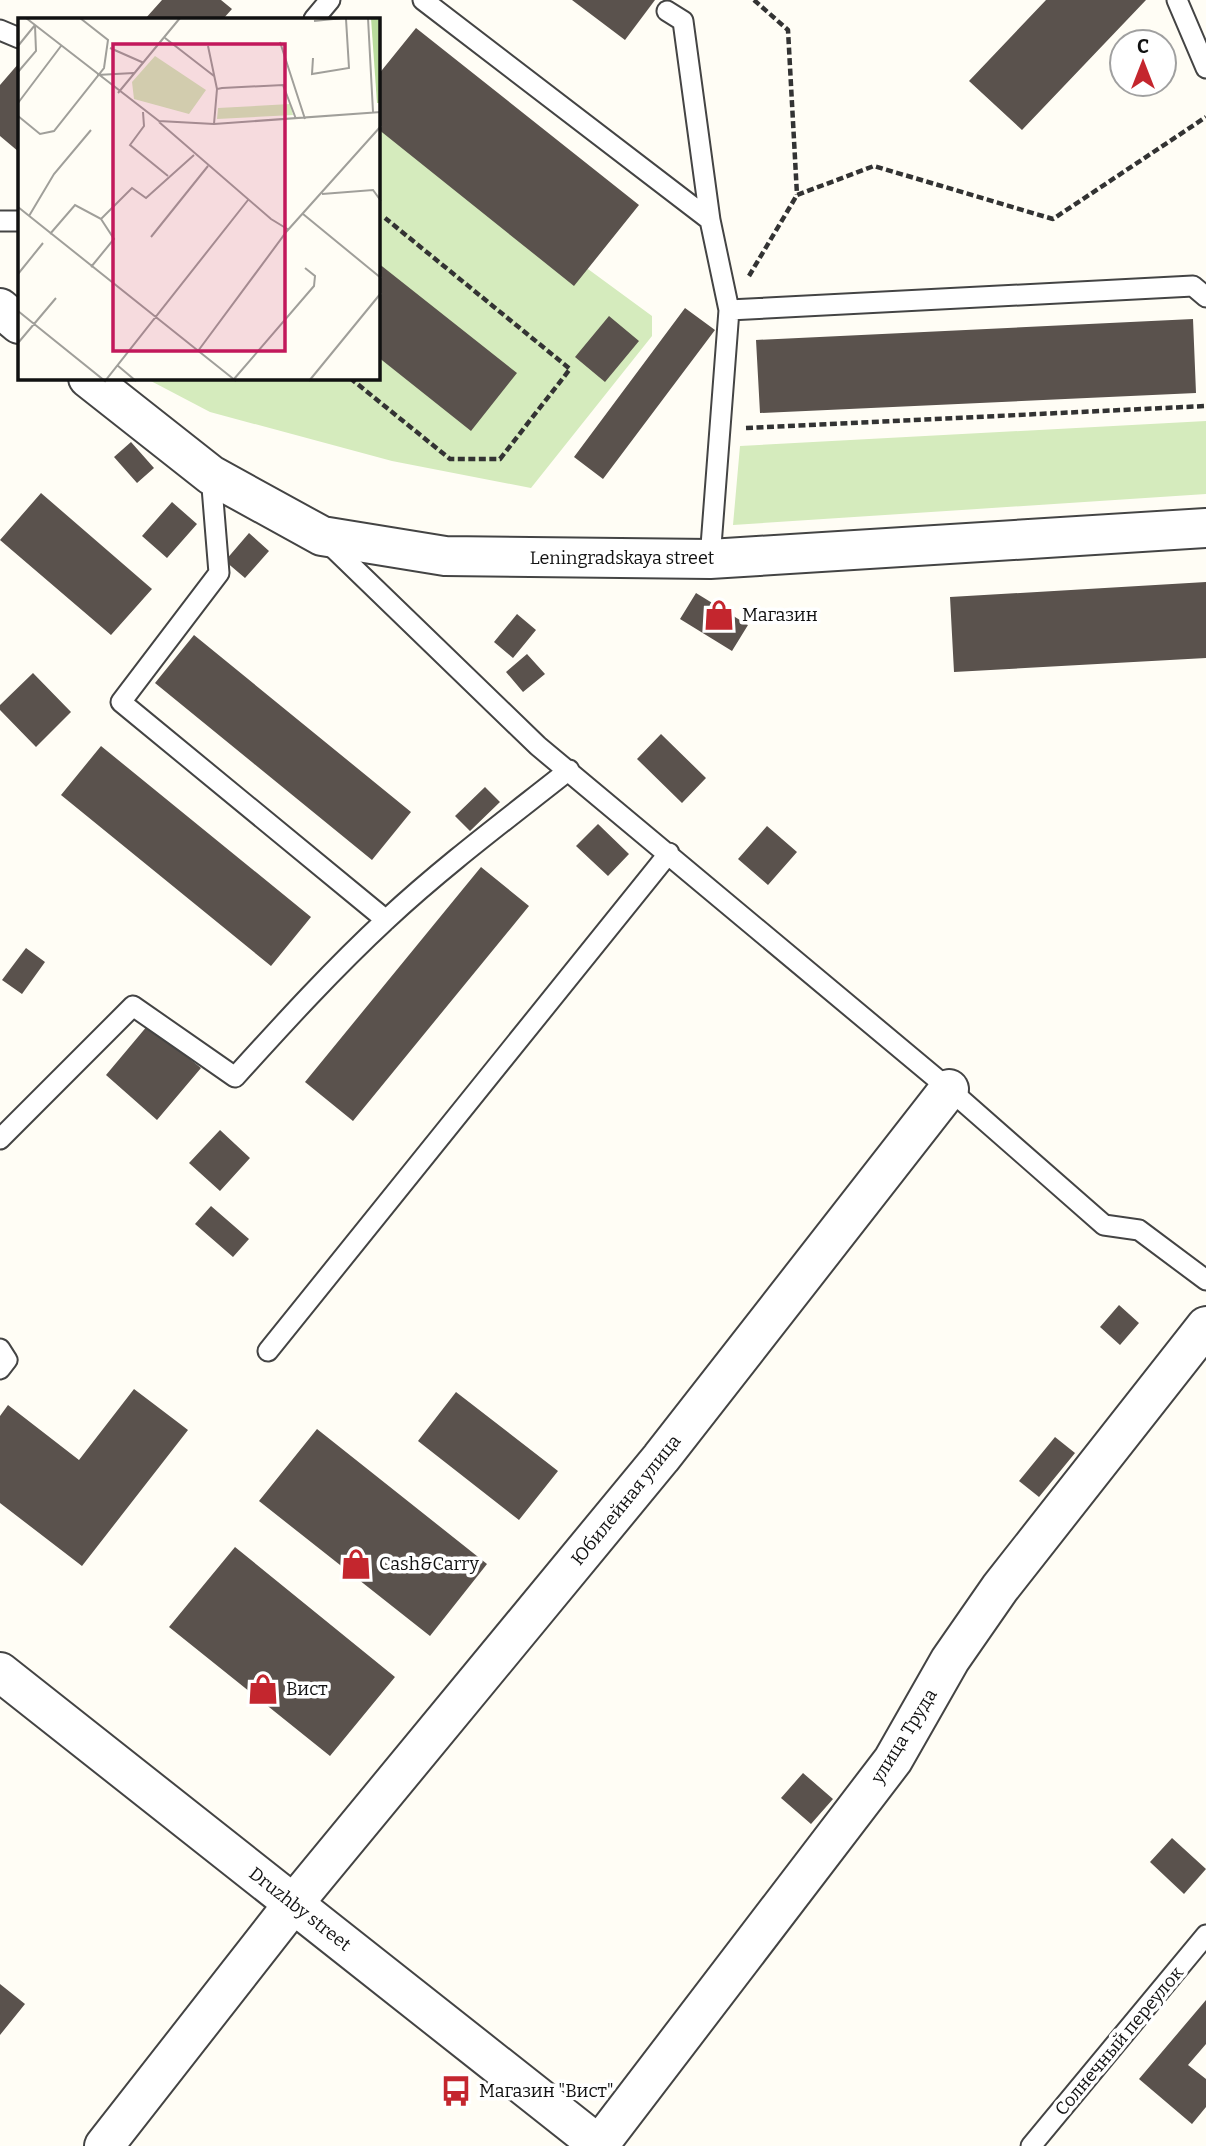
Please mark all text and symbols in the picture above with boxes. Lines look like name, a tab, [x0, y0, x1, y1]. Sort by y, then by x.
inset map	[18, 18, 380, 380]
north arrow	[1108, 28, 1178, 98]
text: С	[1137, 35, 1149, 58]
street label: Leningradskaya street	[530, 547, 715, 569]
shop icon: Магазин	[702, 598, 736, 632]
place label: Магазин	[742, 604, 818, 626]
street label: Юбилейная улица	[567, 1430, 685, 1570]
shop icon: Cash&Carry	[339, 1547, 373, 1581]
place label: Cash&Carry	[379, 1553, 479, 1575]
shop icon: Вист	[246, 1672, 280, 1706]
place label: Вист	[286, 1678, 327, 1700]
street label: улица Труда	[866, 1685, 942, 1788]
street label: Druzhby street	[245, 1862, 356, 1956]
street label: Солнечный переулок	[1050, 1962, 1188, 2120]
bus stop icon: Магазин "Вист"	[439, 2074, 473, 2108]
place label: Магазин "Вист"	[479, 2080, 614, 2102]

